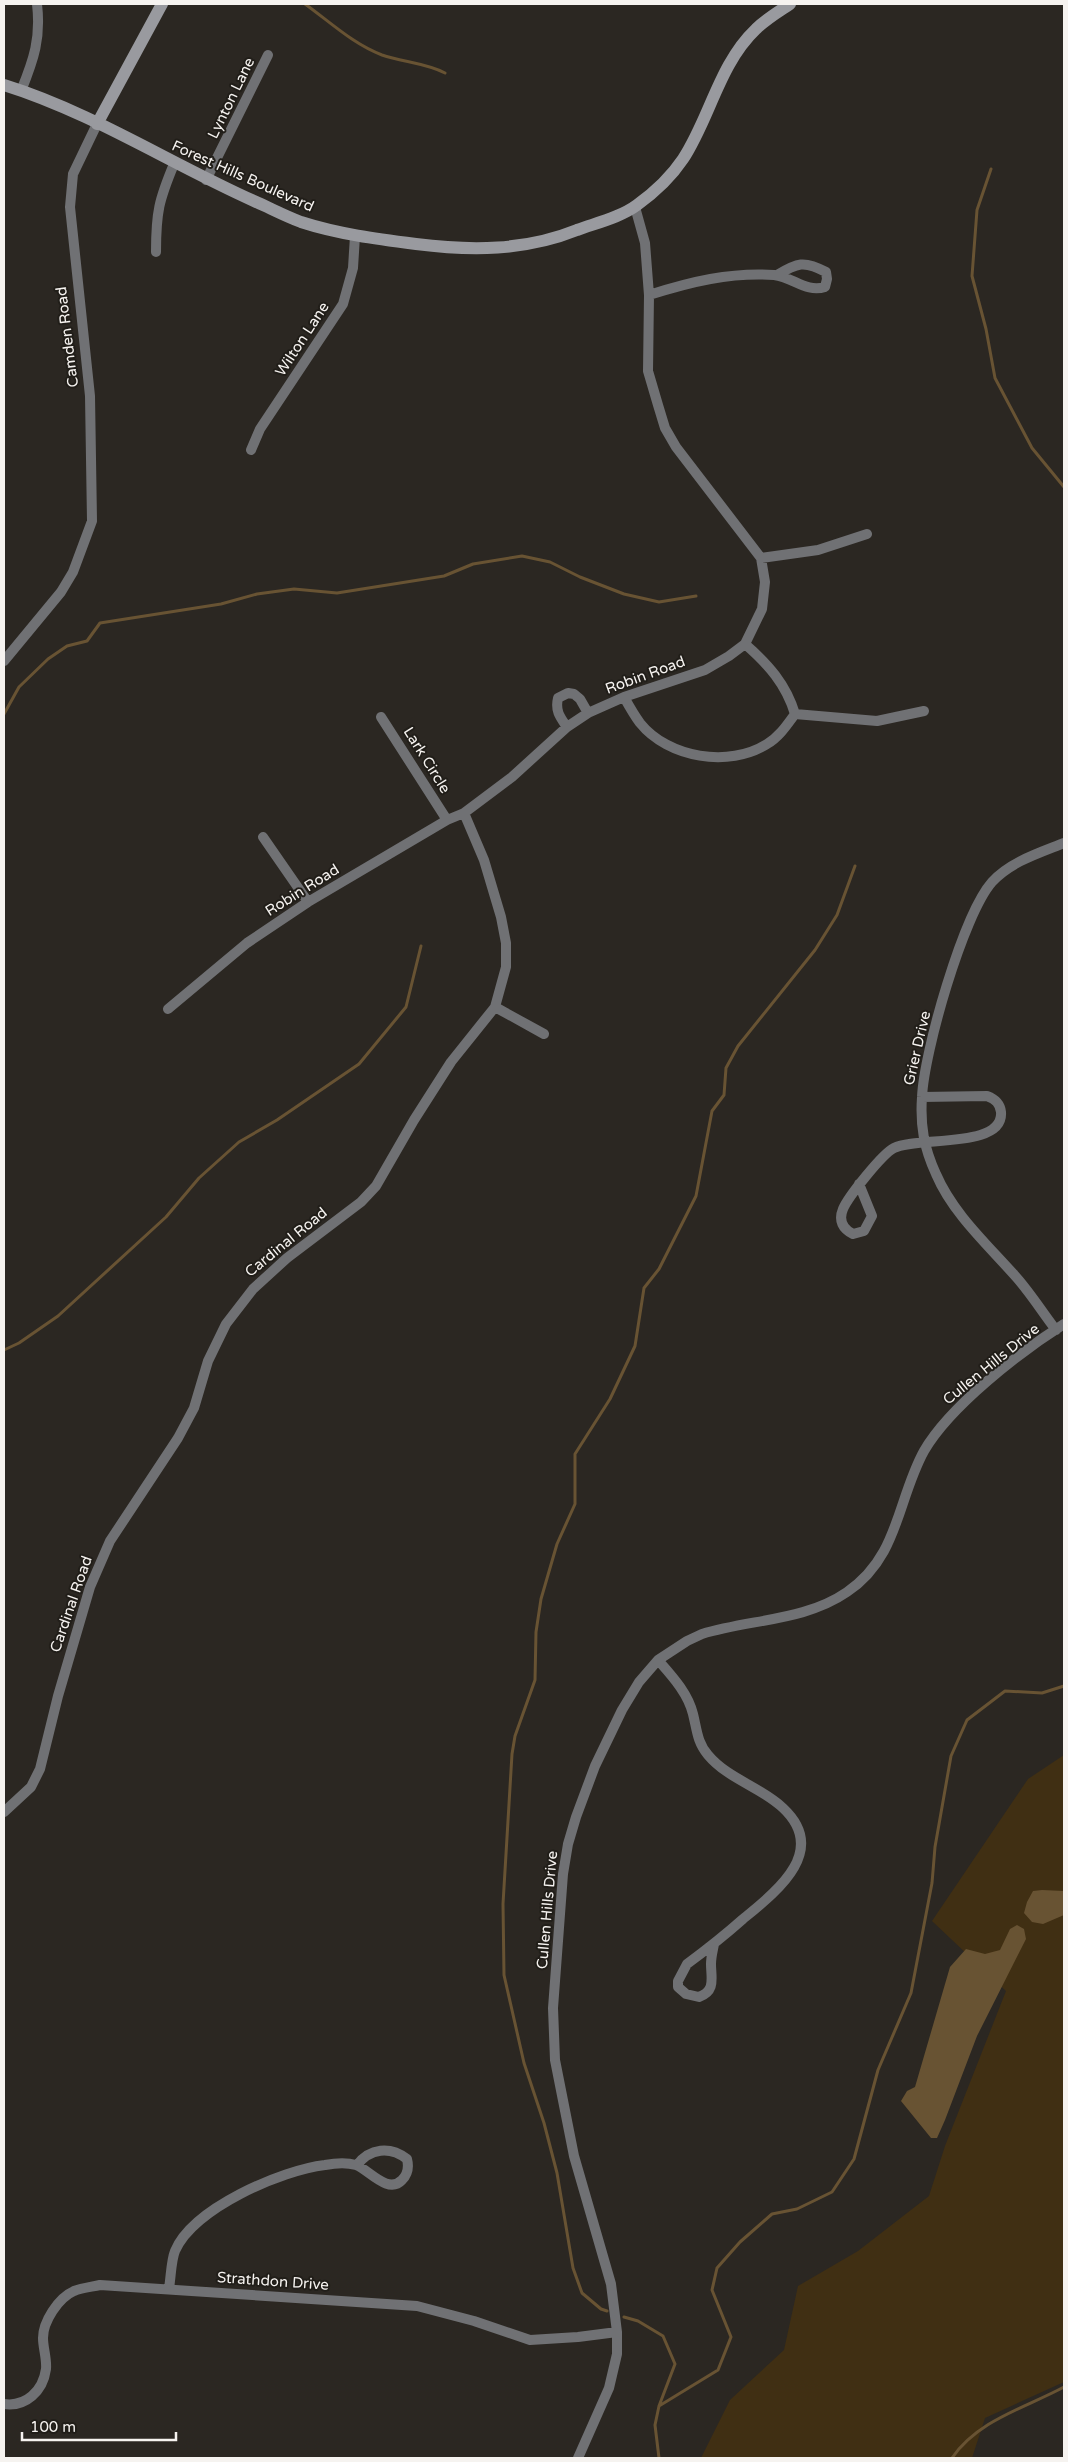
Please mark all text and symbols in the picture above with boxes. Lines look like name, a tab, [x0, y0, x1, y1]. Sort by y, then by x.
street label: Lynton Lane	[204, 54, 258, 142]
street label: Forest Hills Boulevard	[169, 136, 317, 216]
street label: Camden Road	[52, 286, 82, 388]
street label: Wilton Lane	[271, 298, 333, 380]
street label: Robin Road	[603, 652, 687, 698]
street label: Lark Circle	[400, 724, 454, 796]
street label: Robin Road	[262, 860, 342, 920]
street label: Grier Drive	[900, 1009, 934, 1087]
street label: Cardinal Road	[241, 1203, 331, 1281]
street label: Cullen Hills Drive	[939, 1320, 1043, 1408]
street label: Cardinal Road	[46, 1554, 96, 1654]
street label: Cullen Hills Drive	[533, 1850, 561, 1970]
street label: Strathdon Drive	[216, 2268, 330, 2294]
scale bar	[22, 2410, 176, 2442]
text: 100 m	[30, 2418, 76, 2436]

